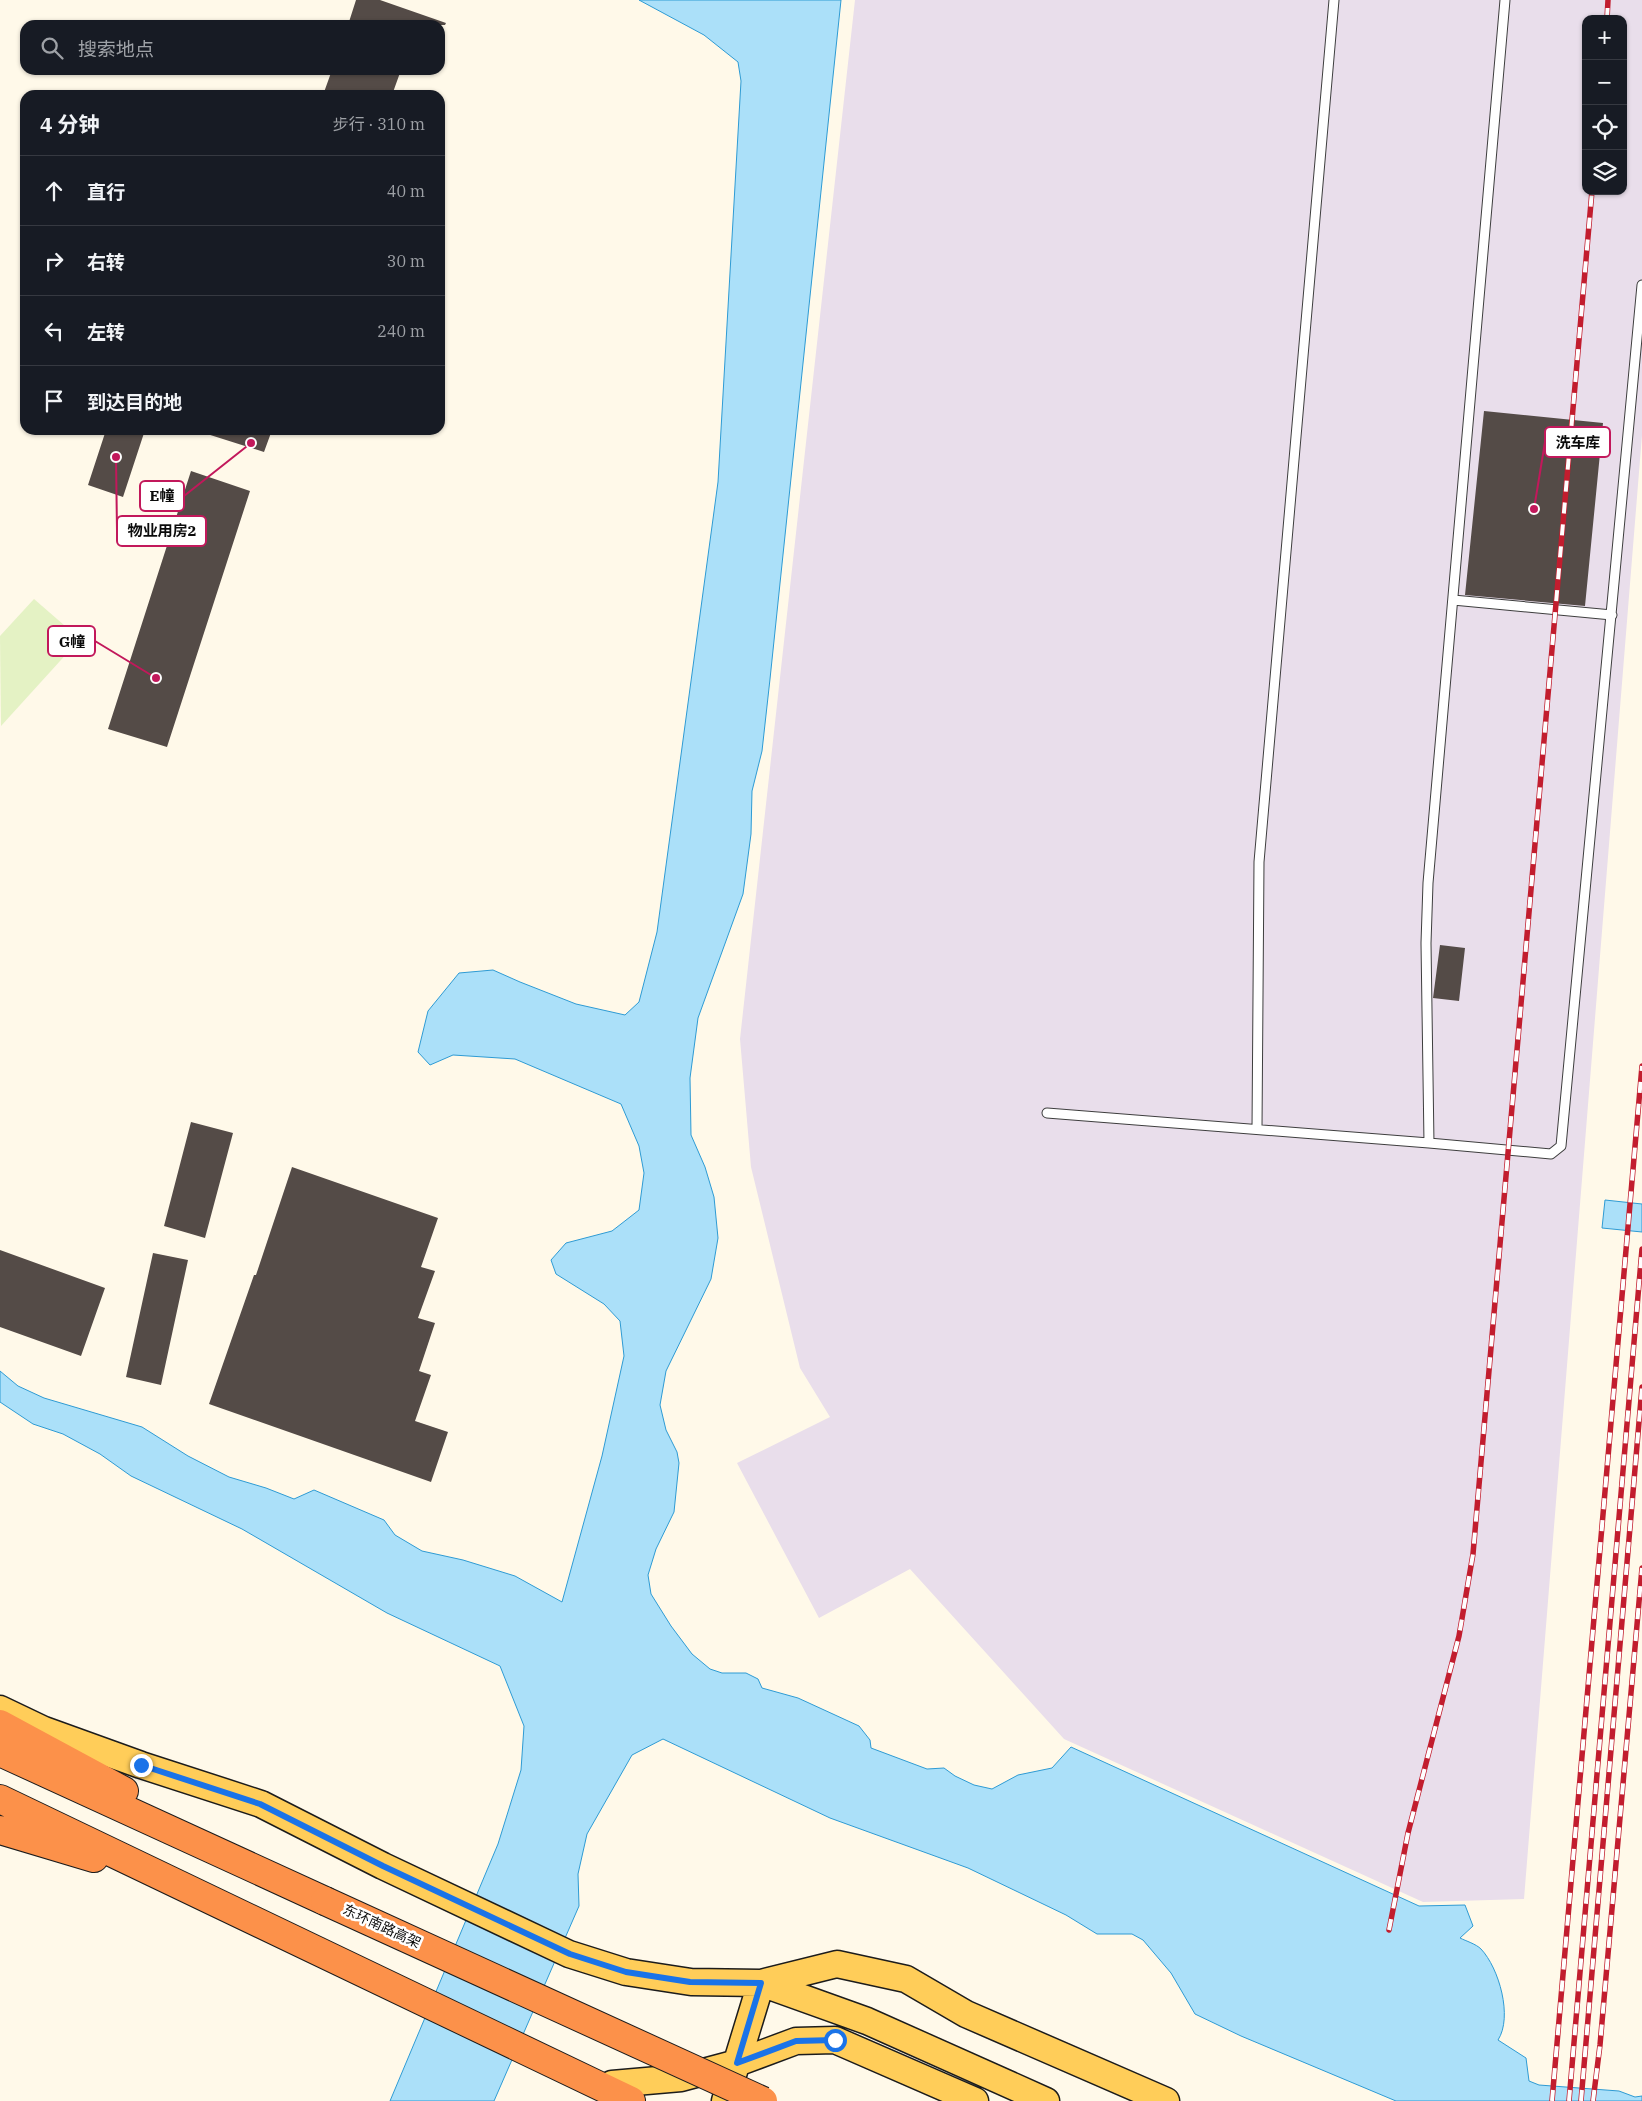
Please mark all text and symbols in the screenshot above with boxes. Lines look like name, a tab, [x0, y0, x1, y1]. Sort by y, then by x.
map controls	[1582, 15, 1627, 195]
button: +	[1582, 15, 1627, 60]
search box	[20, 20, 445, 75]
icon: search	[38, 34, 66, 62]
text: 搜索地点	[78, 37, 154, 61]
button: −	[1582, 60, 1627, 105]
button: locate	[1582, 105, 1627, 150]
text: 4 分钟	[40, 110, 99, 138]
text: 步行 · 310 m	[333, 114, 425, 134]
button: layers	[1582, 150, 1627, 195]
icon: ahead	[40, 177, 68, 205]
text: 直行	[87, 180, 125, 204]
text: 40 m	[387, 181, 425, 201]
icon: right	[40, 247, 68, 275]
text: 右转	[87, 250, 125, 274]
text: 30 m	[387, 251, 425, 271]
icon: left	[40, 317, 68, 345]
text: 左转	[87, 320, 125, 344]
text: 240 m	[377, 321, 425, 341]
icon: arrive	[40, 387, 68, 415]
text: 到达目的地	[87, 390, 182, 414]
callout: 洗车库	[1545, 427, 1610, 457]
text: 洗车库	[1555, 433, 1601, 452]
callout: E幢	[140, 481, 184, 511]
text: E幢	[150, 486, 174, 505]
callout: 物业用房2	[117, 516, 206, 546]
text: 物业用房2	[127, 521, 197, 540]
callout: G幢	[48, 626, 95, 656]
text: G幢	[59, 632, 85, 651]
route end	[130, 1754, 153, 1777]
street label: 东环南路高架	[340, 1900, 424, 1952]
route start	[824, 2029, 847, 2052]

